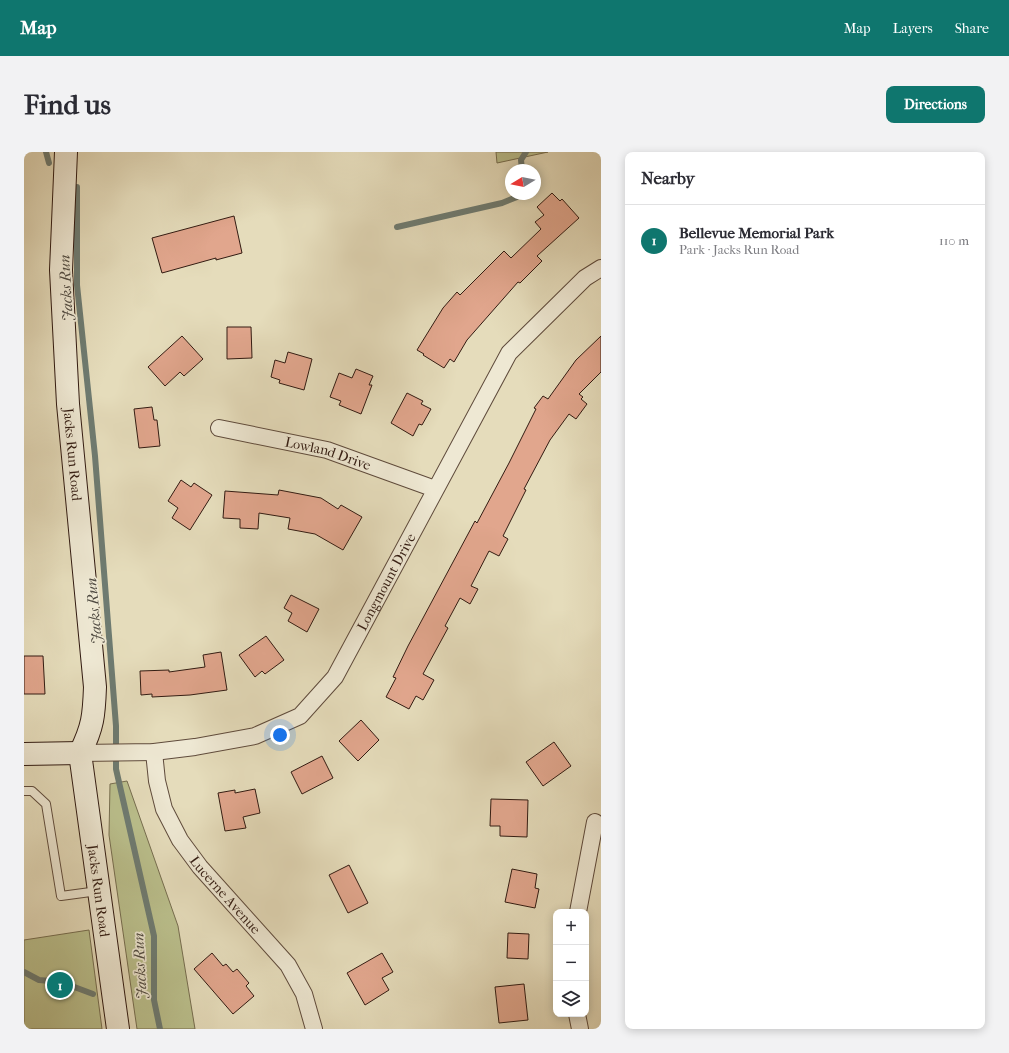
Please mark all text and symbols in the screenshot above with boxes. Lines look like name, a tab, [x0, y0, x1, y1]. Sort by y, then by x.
text: Map	[20, 17, 56, 39]
text: Map	[844, 20, 871, 37]
text: Layers	[893, 20, 933, 37]
text: Share	[955, 20, 989, 37]
button: Directions	[886, 86, 985, 123]
text: Find us	[24, 88, 111, 121]
north arrow	[505, 164, 541, 200]
text: Nearby	[641, 168, 695, 188]
text: Bellevue Memorial Park	[679, 224, 834, 242]
text: 1	[652, 233, 656, 248]
text: 110 m	[939, 233, 969, 248]
text: Park · Jacks Run Road	[679, 242, 799, 257]
water label: Jacks Run	[55, 254, 77, 322]
street label: Jacks Run Road	[60, 406, 86, 502]
street label: Lowland Drive	[283, 433, 373, 474]
street label: Longmount Drive	[353, 530, 419, 633]
water label: Jacks Run	[82, 577, 106, 645]
your location	[270, 725, 290, 745]
street label: Jacks Run Road	[84, 842, 114, 938]
street label: Lucerne Avenue	[186, 852, 264, 937]
map controls	[553, 909, 589, 1017]
button: +	[553, 909, 589, 945]
water label: Jacks Run	[129, 932, 151, 1000]
button: −	[553, 945, 589, 981]
pin: 1	[47, 970, 73, 1000]
button: layers	[553, 981, 589, 1017]

